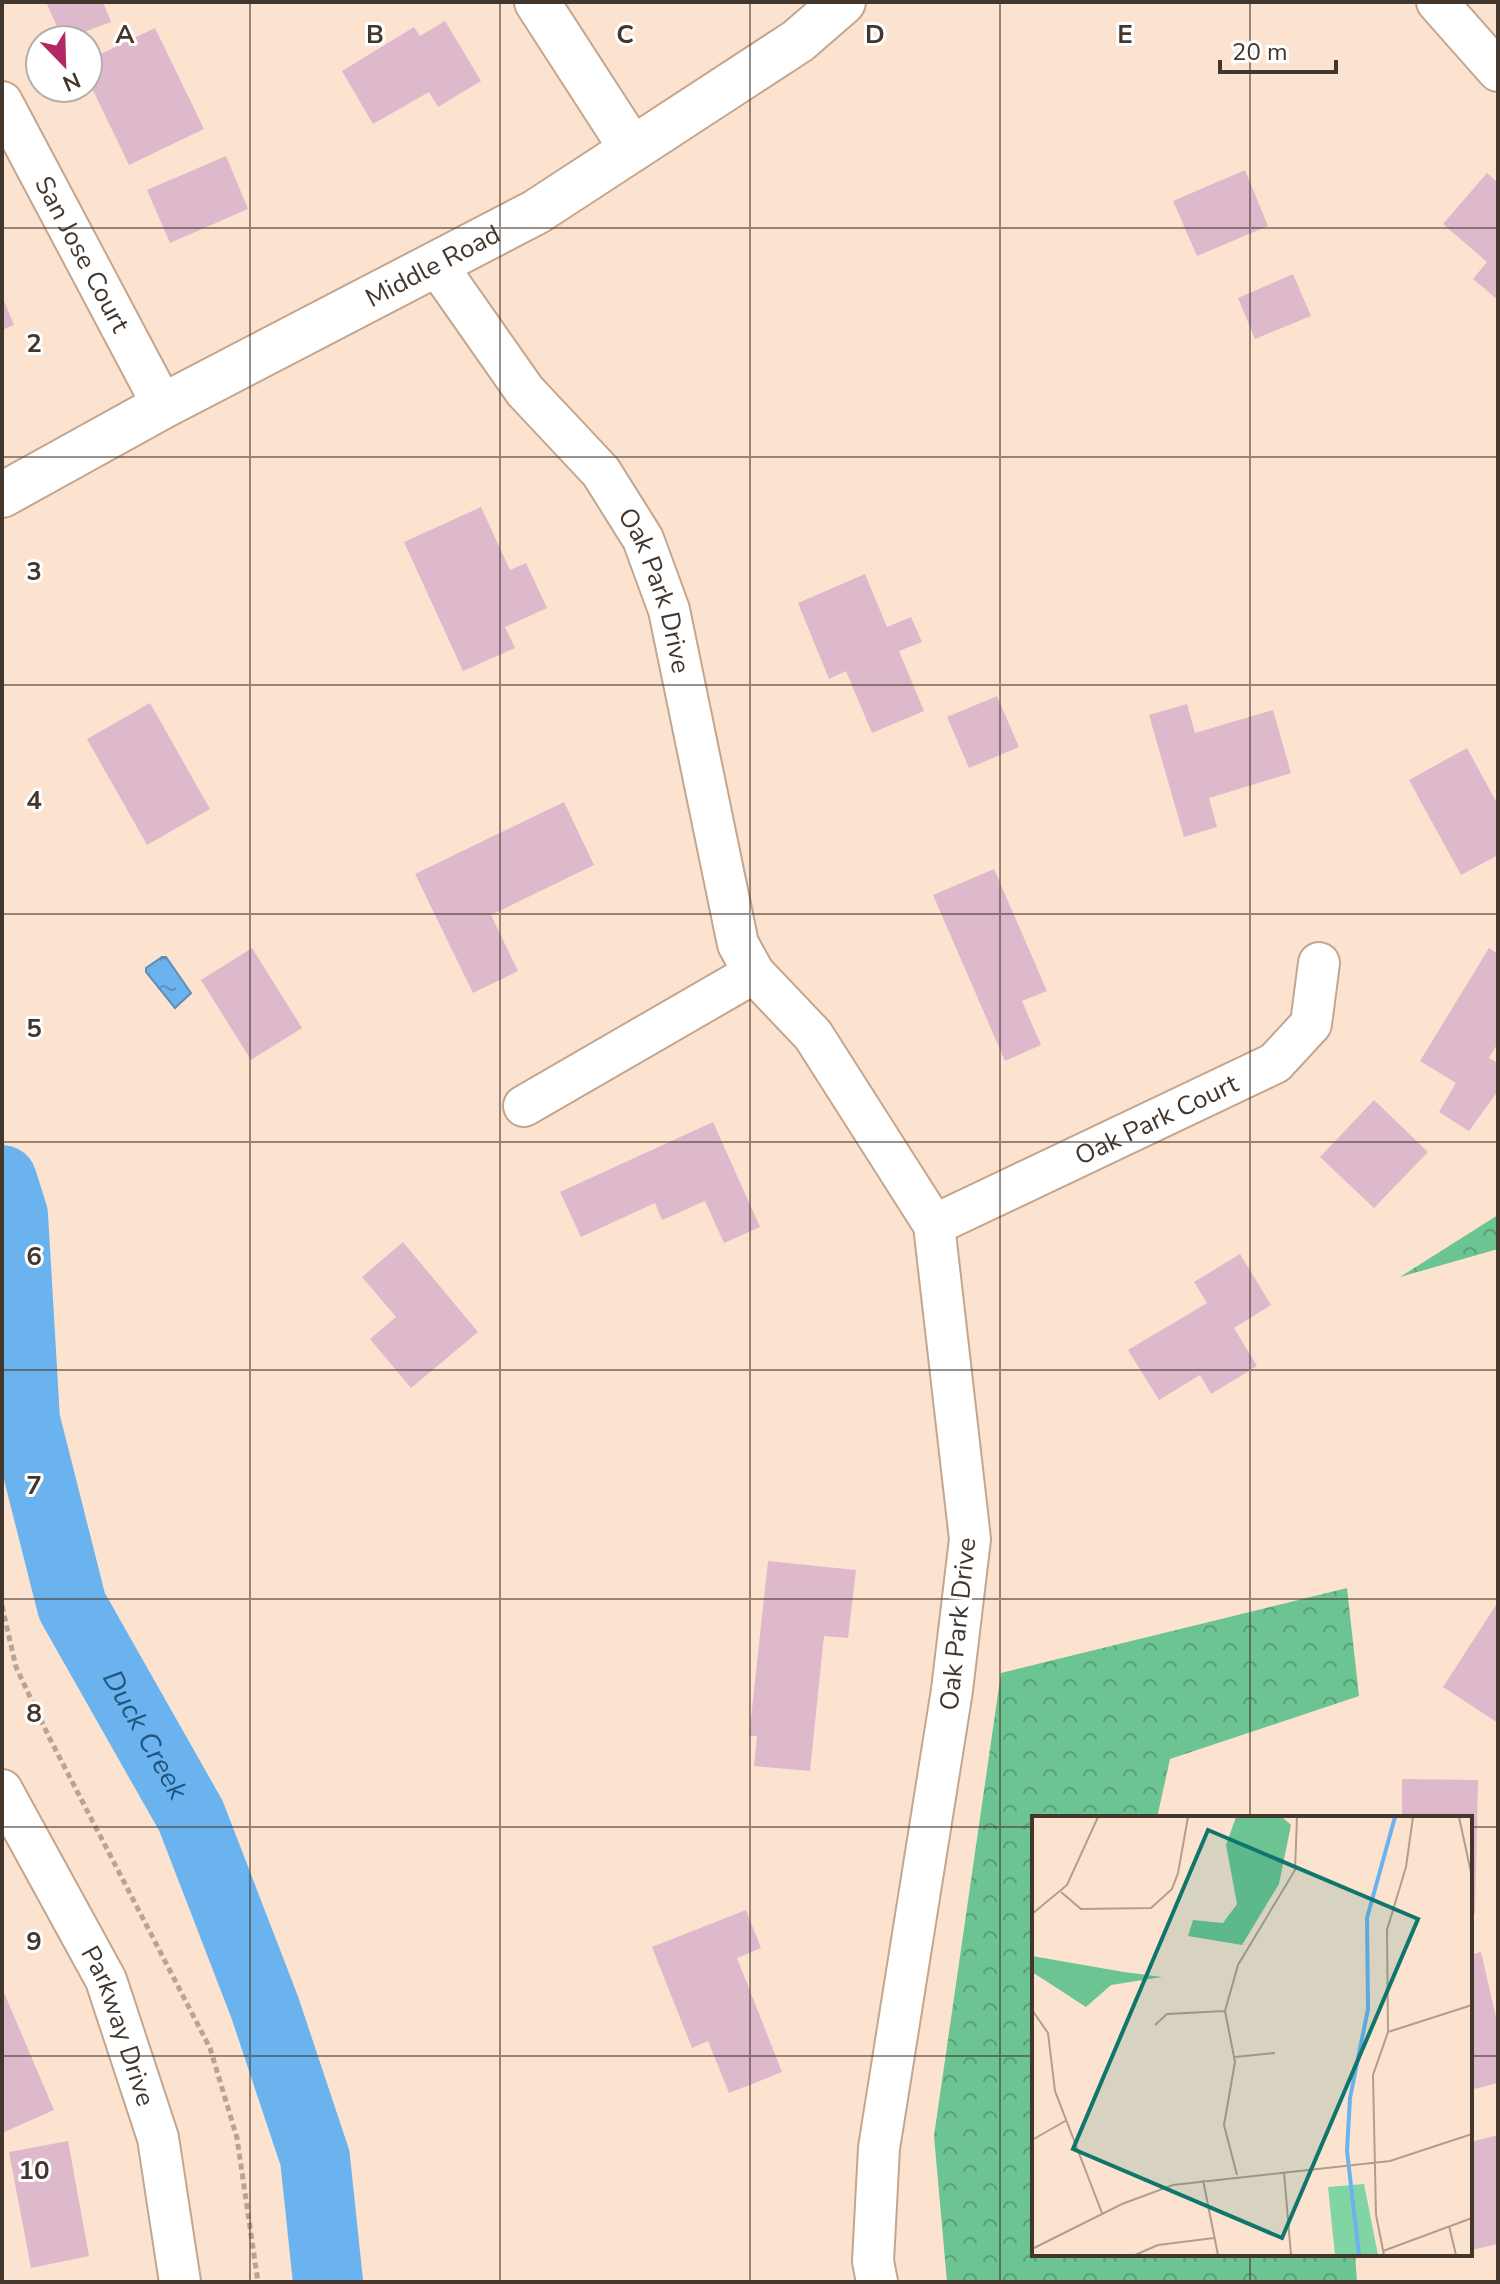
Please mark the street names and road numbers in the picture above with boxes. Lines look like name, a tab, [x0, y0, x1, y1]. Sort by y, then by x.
street label: San Jose Court	[27, 170, 139, 339]
street label: Middle Road	[359, 216, 506, 315]
street label: Oak Park Drive	[610, 501, 699, 676]
street label: Oak Park Court	[1069, 1065, 1244, 1173]
street label: Oak Park Drive	[932, 1536, 984, 1712]
street label: Parkway Drive	[73, 1939, 164, 2111]

